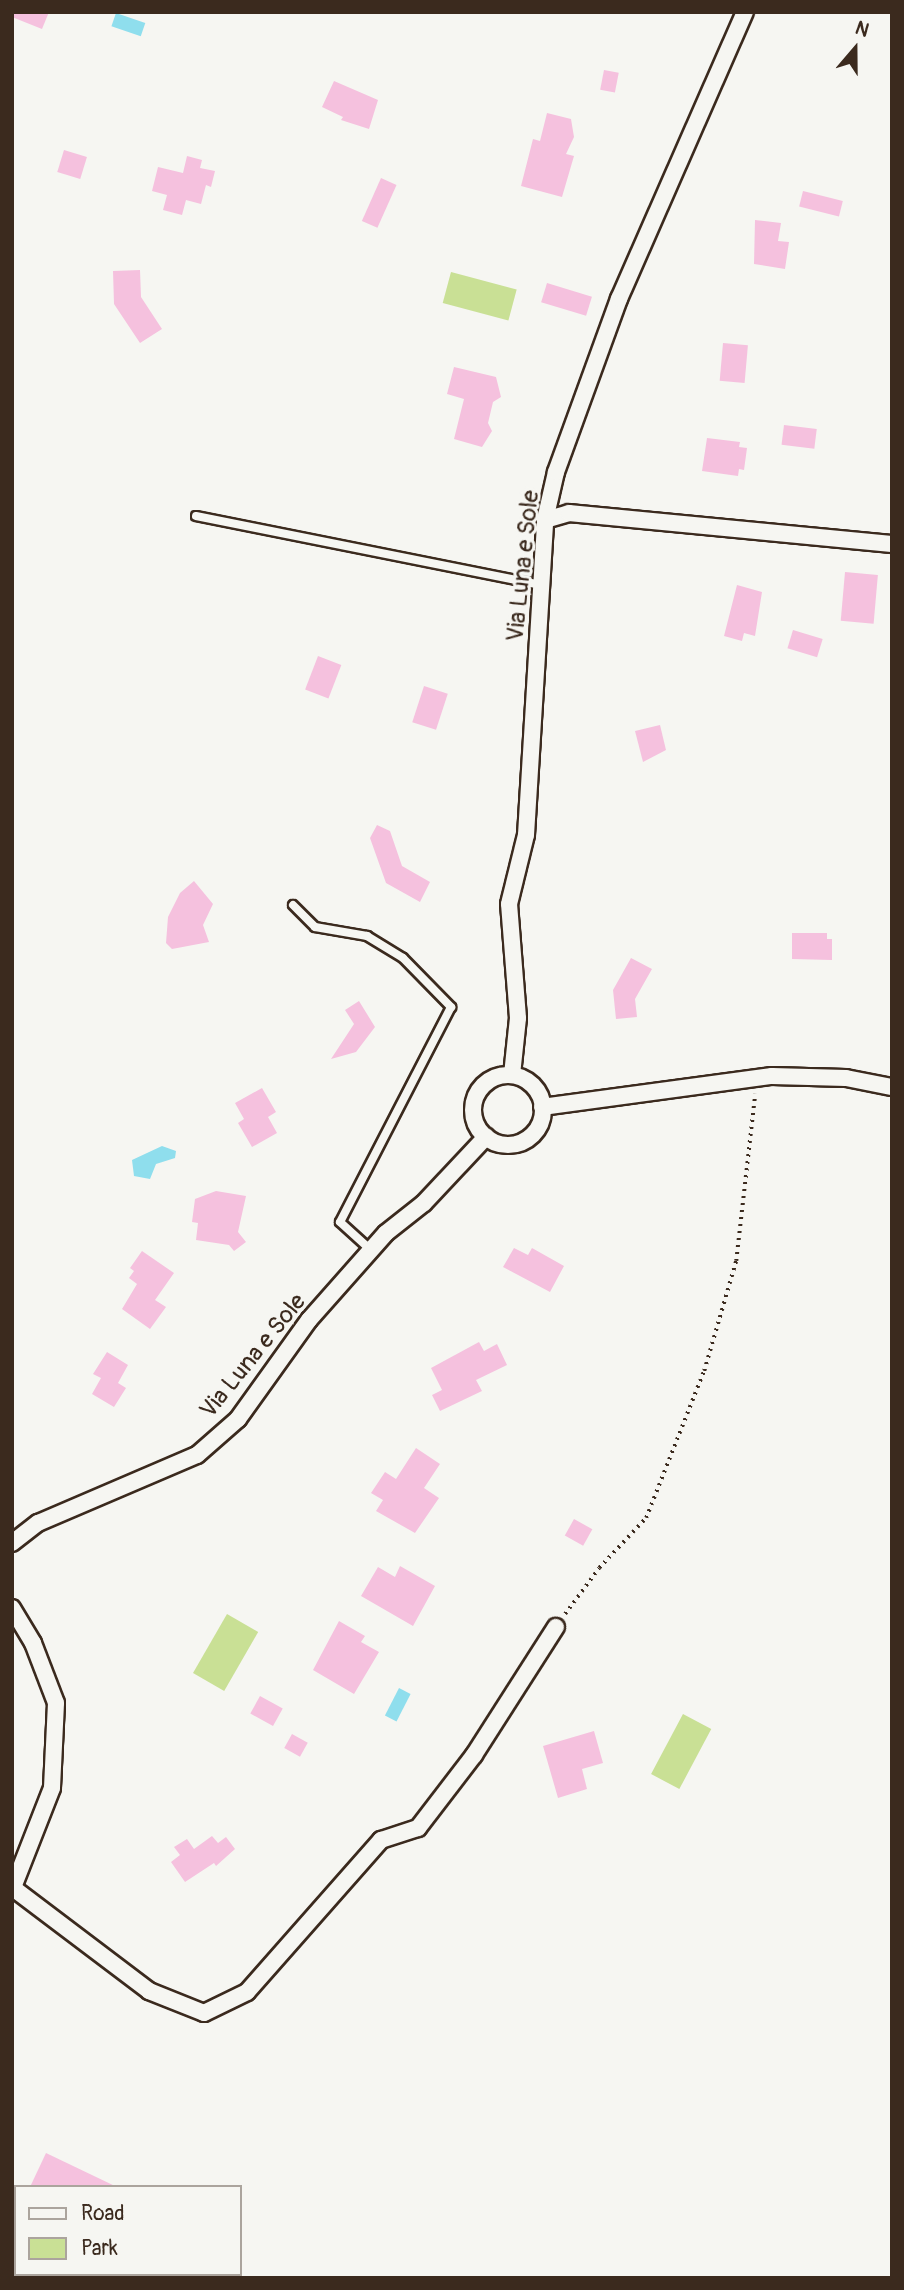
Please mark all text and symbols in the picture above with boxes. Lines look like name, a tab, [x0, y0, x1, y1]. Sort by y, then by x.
north arrow	[820, 14, 890, 84]
text: N	[852, 16, 872, 43]
street label: Via Luna e Sole	[501, 489, 545, 643]
street label: Via Luna e Sole	[194, 1288, 312, 1424]
legend	[14, 2185, 242, 2276]
text: Road	[81, 2200, 125, 2227]
text: Park	[81, 2235, 118, 2262]

